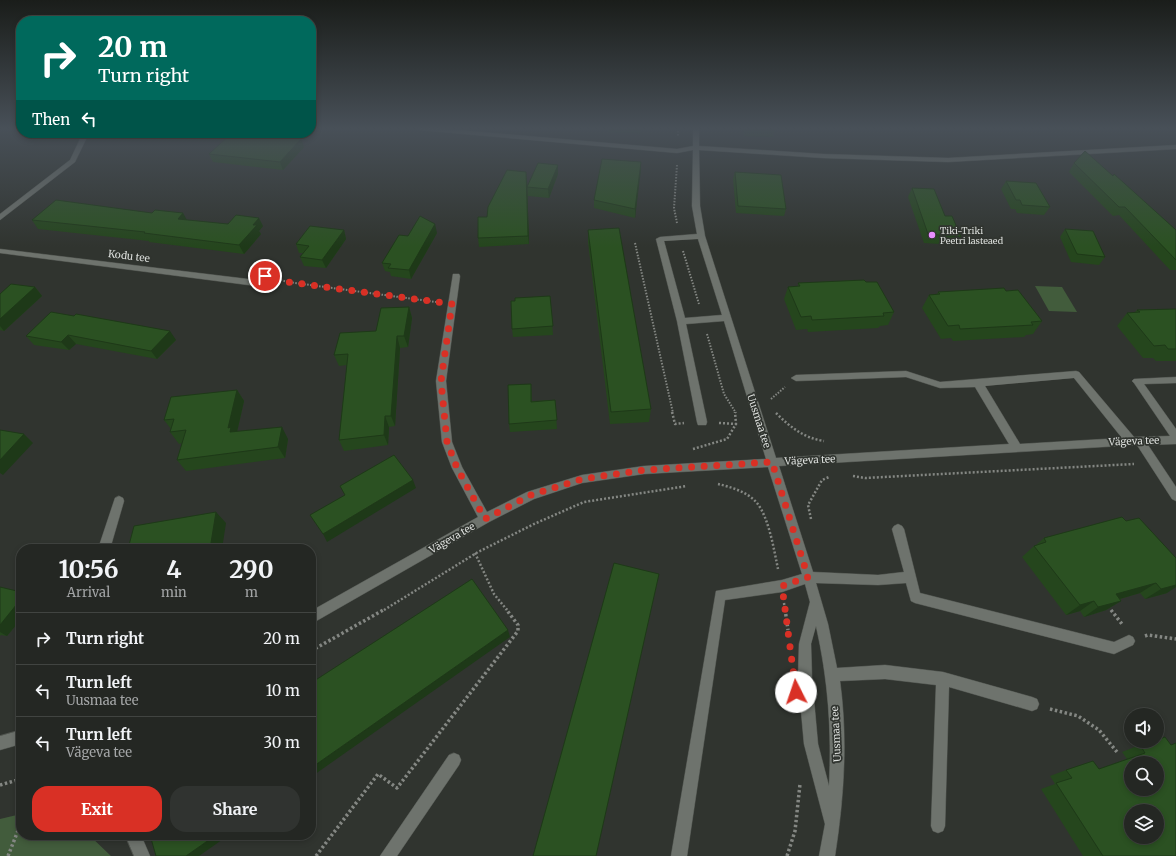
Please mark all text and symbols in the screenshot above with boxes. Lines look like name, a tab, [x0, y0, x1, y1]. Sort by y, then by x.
text: 20 m	[98, 29, 167, 65]
icon: right	[32, 32, 84, 84]
text: Turn right	[98, 64, 189, 87]
icon: left	[78, 108, 100, 130]
text: Then	[32, 110, 70, 129]
place label: Tiki-Triki Peetri lasteaed	[940, 225, 1004, 246]
marker: Tiki-Triki Peetri lasteaed	[927, 230, 937, 240]
street label: Kodu tee	[107, 247, 151, 265]
pin	[248, 259, 282, 293]
icon: arrive	[254, 265, 276, 287]
street label: Uusmaa tee	[744, 392, 774, 450]
street label: Vägeva tee	[1107, 434, 1160, 448]
street label: Vägeva tee	[783, 452, 836, 468]
street label: Vägeva tee	[426, 520, 477, 557]
text: 10:56	[58, 554, 119, 585]
text: 4	[166, 554, 181, 585]
text: 290	[229, 554, 274, 585]
text: Arrival	[67, 584, 110, 601]
text: min	[161, 584, 187, 601]
text: m	[245, 584, 258, 601]
icon: right	[32, 628, 54, 650]
text: Turn right	[66, 629, 144, 648]
text: 20 m	[263, 629, 300, 648]
position arrow	[775, 671, 817, 713]
text: Turn left	[66, 673, 132, 692]
icon: left	[32, 680, 54, 702]
text: 10 m	[266, 681, 300, 700]
text: Uusmaa tee	[66, 692, 139, 709]
street label: Uusmaa tee	[828, 706, 844, 762]
map controls	[1124, 708, 1164, 844]
button: sound	[1124, 708, 1164, 748]
text: Turn left	[66, 725, 132, 744]
icon: left	[32, 732, 54, 754]
text: 30 m	[263, 733, 300, 752]
text: Vägeva tee	[66, 744, 132, 761]
button: search	[1124, 756, 1164, 796]
button: Exit	[32, 786, 162, 832]
button: Share	[170, 786, 300, 832]
button: layers	[1124, 804, 1164, 844]

